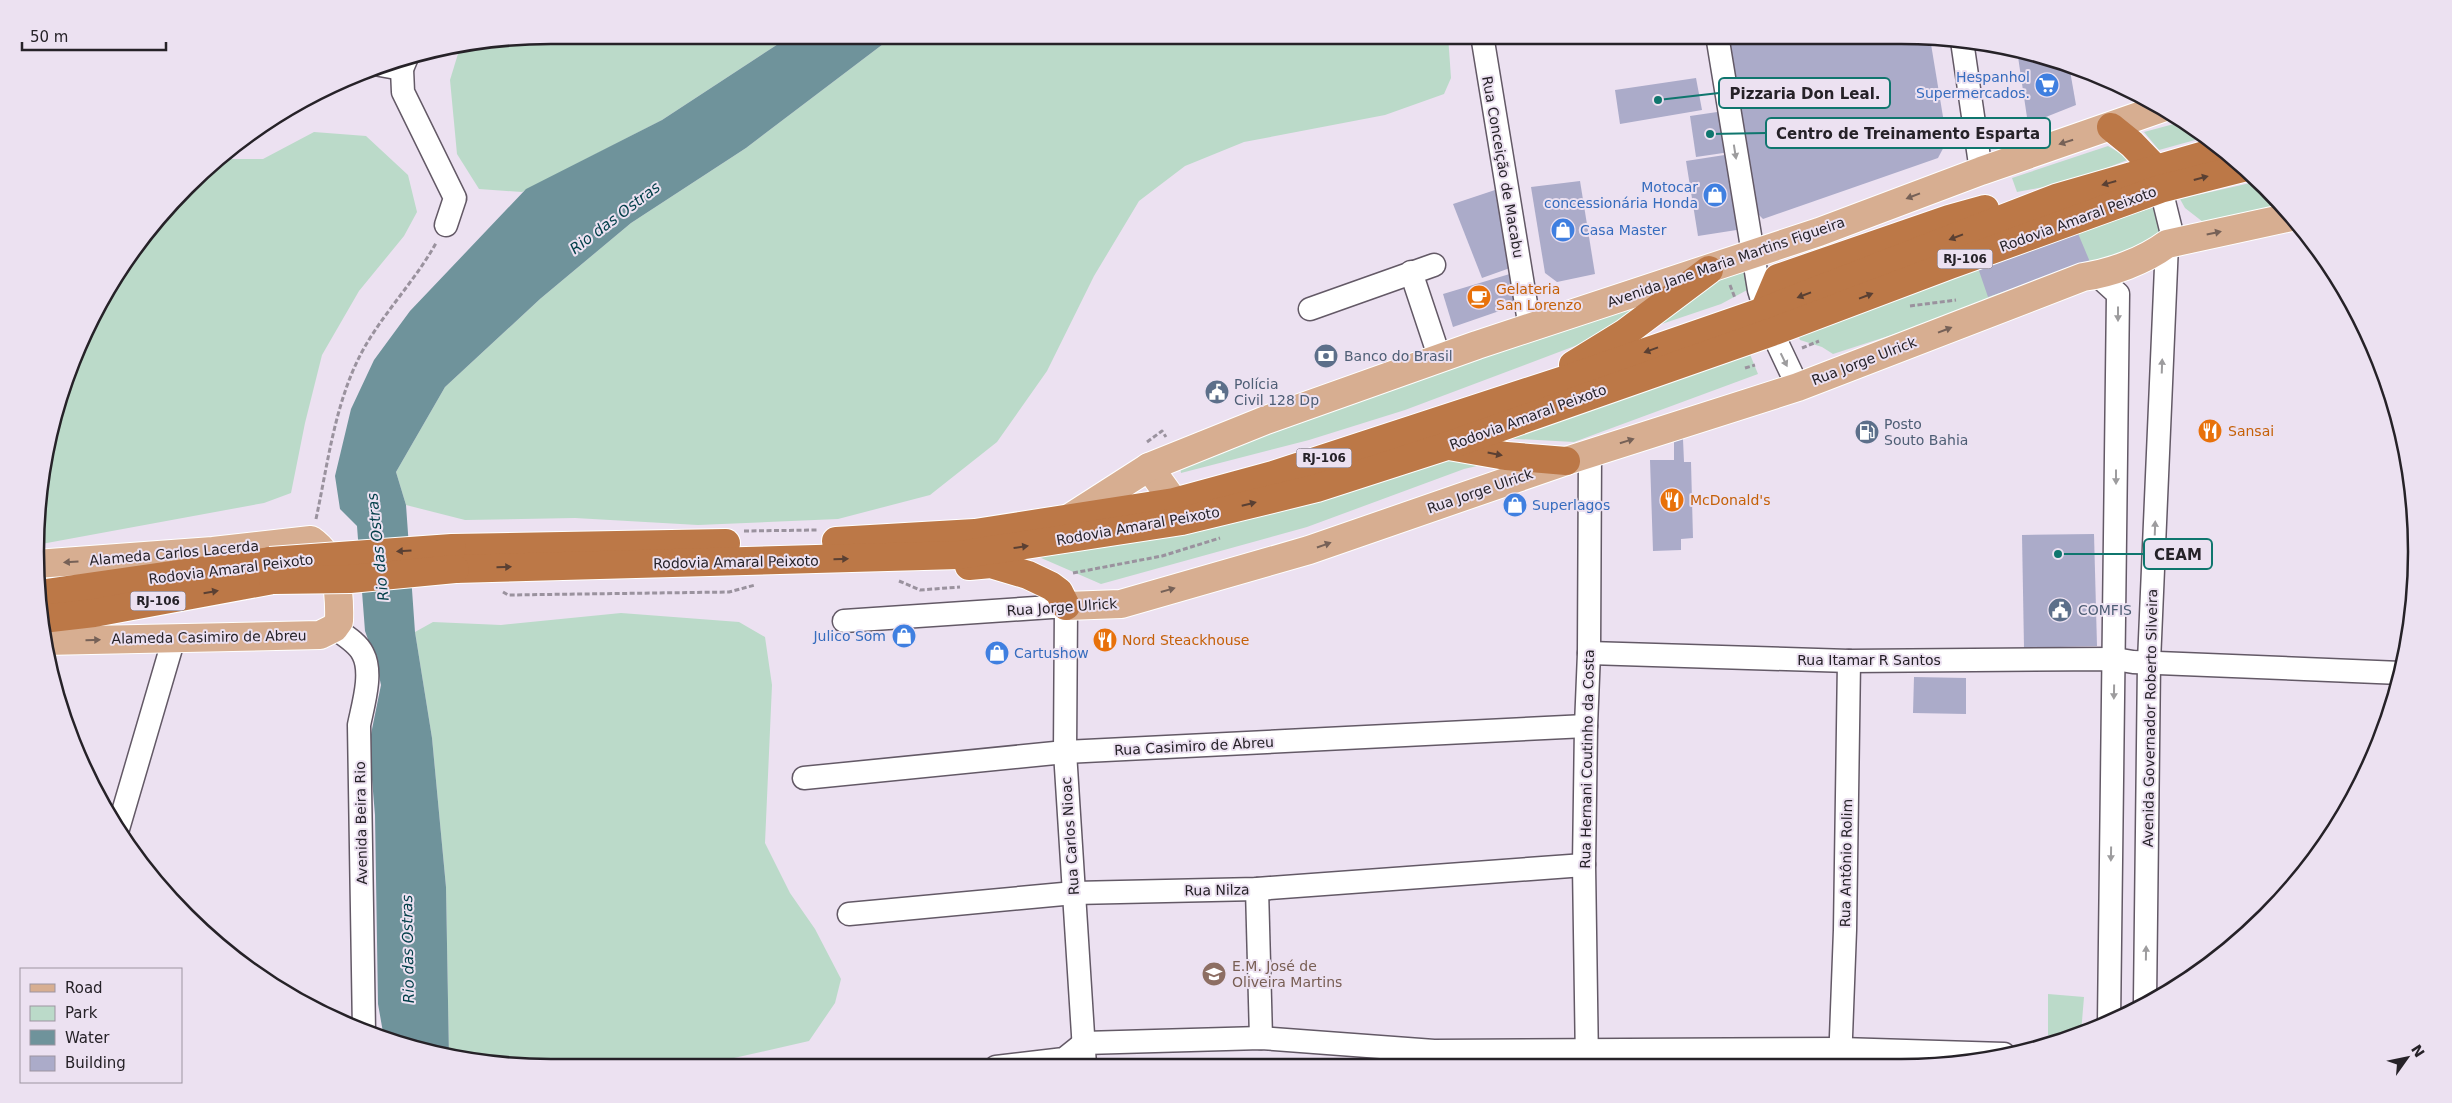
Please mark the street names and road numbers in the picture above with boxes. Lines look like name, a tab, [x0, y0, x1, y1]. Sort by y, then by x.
street label: Rua Conceição de Macabu	[1479, 75, 1527, 259]
street label: Rodovia Amaral Peixoto	[1997, 183, 2159, 255]
street label: Avenida Jane Maria Martins Figueira	[1605, 214, 1847, 310]
road number: RJ-106	[1938, 250, 1992, 268]
street label: Rua Jorge Ulrick	[1809, 333, 1919, 388]
street label: Rodovia Amaral Peixoto	[1447, 381, 1609, 453]
road number: RJ-106	[1296, 448, 1352, 468]
street label: Rua Jorge Ulrick	[1425, 465, 1536, 517]
street label: Rodovia Amaral Peixoto	[1055, 504, 1221, 548]
street label: Alameda Carlos Lacerda	[89, 538, 259, 568]
street label: Rodovia Amaral Peixoto	[148, 551, 314, 587]
street label: Rodovia Amaral Peixoto	[653, 553, 819, 571]
street label: Avenida Governador Roberto Silveira	[2140, 589, 2160, 847]
road number: RJ-106	[130, 592, 186, 610]
street label: Rua Jorge Ulrick	[1006, 595, 1119, 619]
street label: Alameda Casimiro de Abreu	[111, 627, 307, 647]
street label: Rua Hernani Coutinho da Costa	[1577, 649, 1597, 869]
street label: Rua Itamar R Santos	[1797, 652, 1941, 668]
street label: Rua Casimiro de Abreu	[1114, 734, 1274, 758]
street label: Avenida Beira Rio	[352, 761, 370, 885]
street label: Rua Carlos Nioac	[1058, 776, 1082, 896]
street label: Rua Antônio Rolim	[1837, 799, 1855, 927]
street label: Rua Nilza	[1184, 881, 1250, 899]

